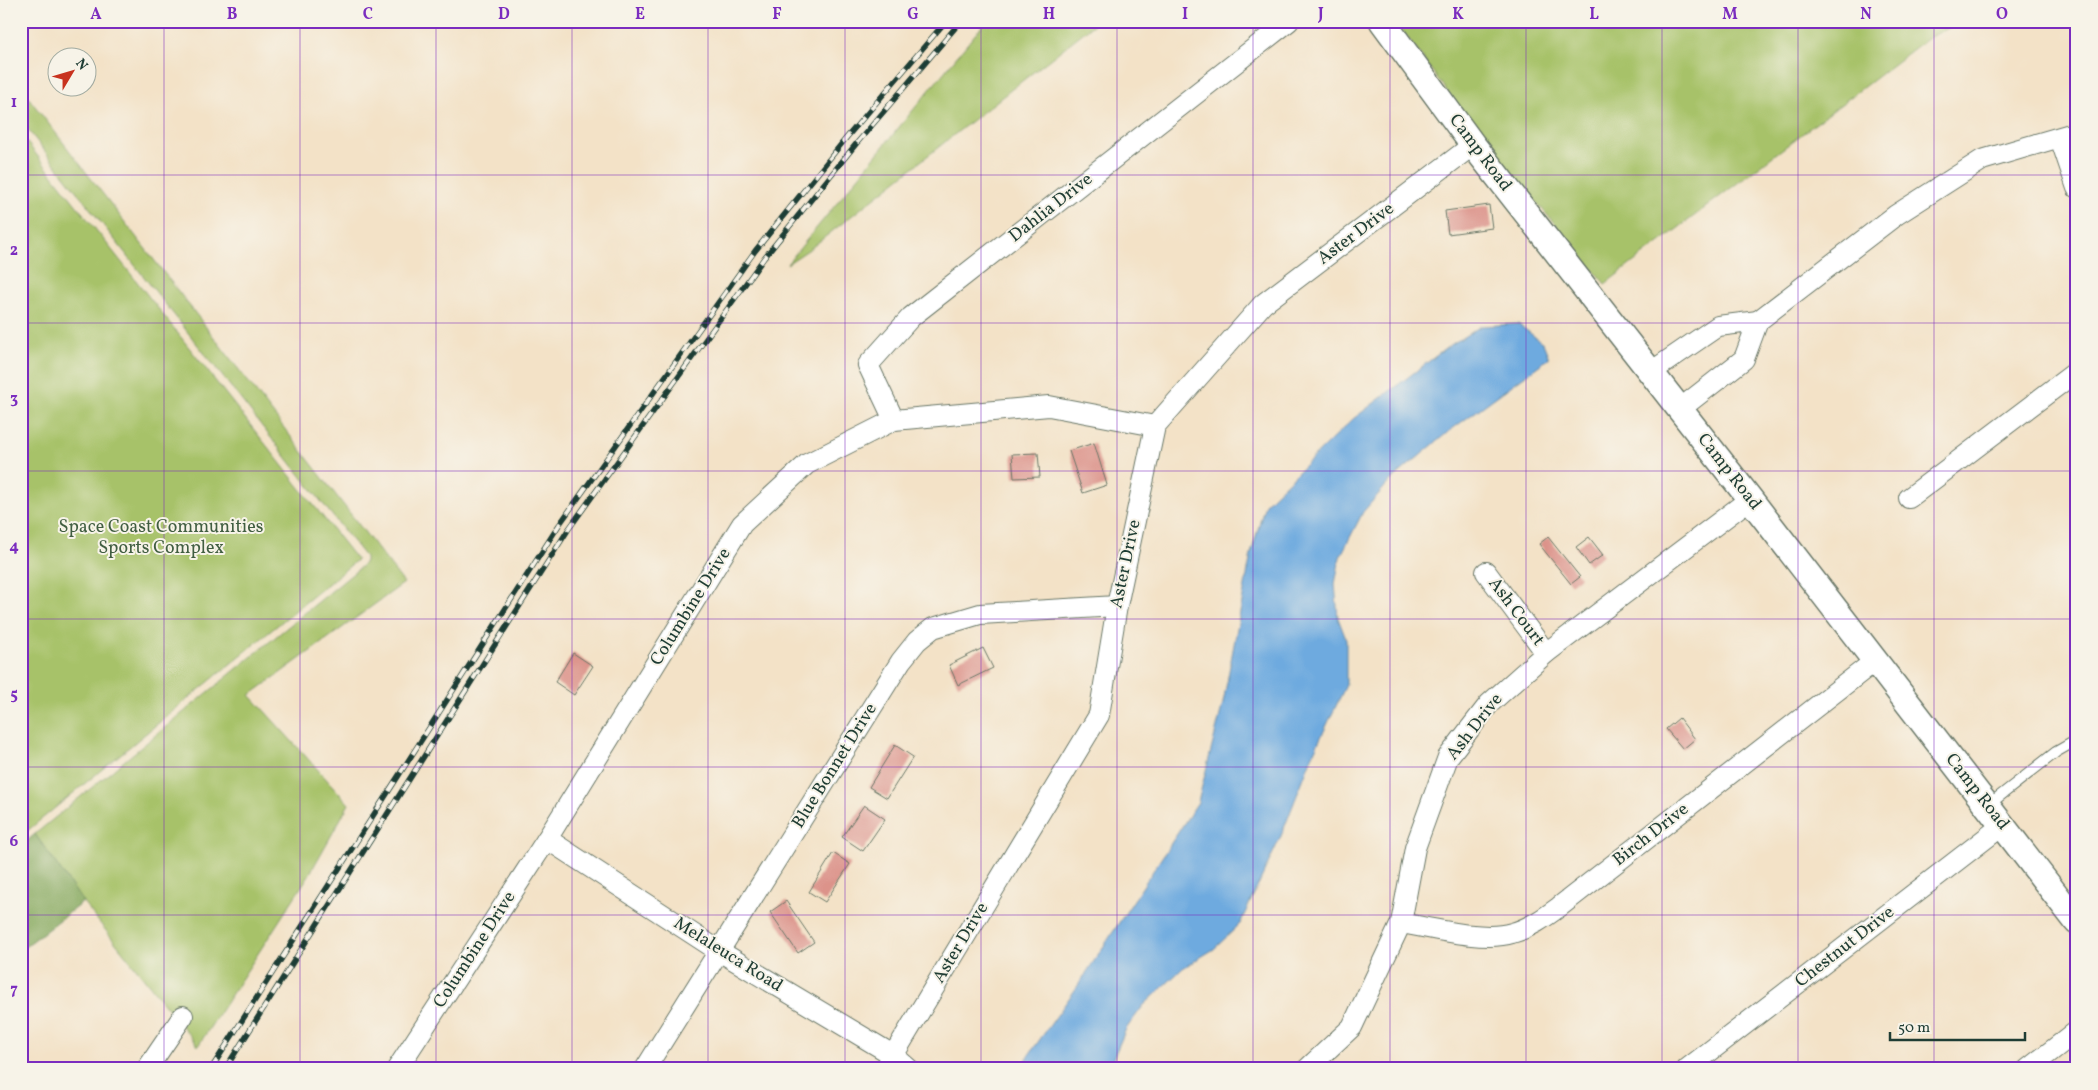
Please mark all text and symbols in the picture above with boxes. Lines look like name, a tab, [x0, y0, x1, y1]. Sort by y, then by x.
text: A	[90, 4, 102, 26]
text: B	[227, 4, 238, 26]
text: C	[363, 4, 373, 26]
text: D	[498, 4, 510, 26]
text: E	[635, 4, 645, 26]
text: F	[772, 4, 782, 26]
text: G	[907, 4, 919, 26]
text: H	[1043, 4, 1055, 26]
text: I	[1182, 4, 1188, 26]
text: J	[1317, 4, 1324, 26]
text: K	[1452, 4, 1464, 26]
text: L	[1589, 4, 1599, 26]
text: M	[1722, 4, 1738, 26]
text: N	[1860, 4, 1872, 26]
text: O	[1996, 4, 2008, 26]
north arrow	[48, 48, 98, 98]
text: N	[70, 55, 92, 75]
text: 1	[11, 92, 17, 114]
street label: Camp Road	[1443, 109, 1517, 197]
street label: Dahlia Drive	[1004, 167, 1098, 249]
street label: Aster Drive	[1312, 197, 1400, 271]
text: 2	[10, 240, 18, 262]
text: 3	[10, 388, 18, 410]
street label: Camp Road	[1691, 428, 1767, 516]
park label: Space Coast Communities Sports Complex	[59, 515, 263, 561]
street label: Aster Drive	[1104, 517, 1148, 611]
text: 4	[9, 536, 19, 558]
street label: Columbine Drive	[645, 543, 737, 671]
street label: Ash Court	[1482, 573, 1550, 651]
text: 5	[10, 684, 18, 706]
street label: Ash Drive	[1441, 688, 1509, 766]
street label: Blue Bonnet Drive	[786, 698, 884, 834]
street label: Camp Road	[1939, 748, 2015, 836]
street label: Birch Drive	[1608, 797, 1694, 873]
text: 6	[10, 831, 19, 853]
street label: Columbine Drive	[428, 887, 522, 1013]
street label: Aster Drive	[927, 898, 995, 988]
street label: Chestnut Drive	[1790, 900, 1900, 994]
street label: Melaleuca Road	[669, 911, 787, 999]
text: 7	[10, 979, 18, 1001]
scale bar	[1890, 1010, 2026, 1042]
text: 50 m	[1898, 1018, 1930, 1039]

